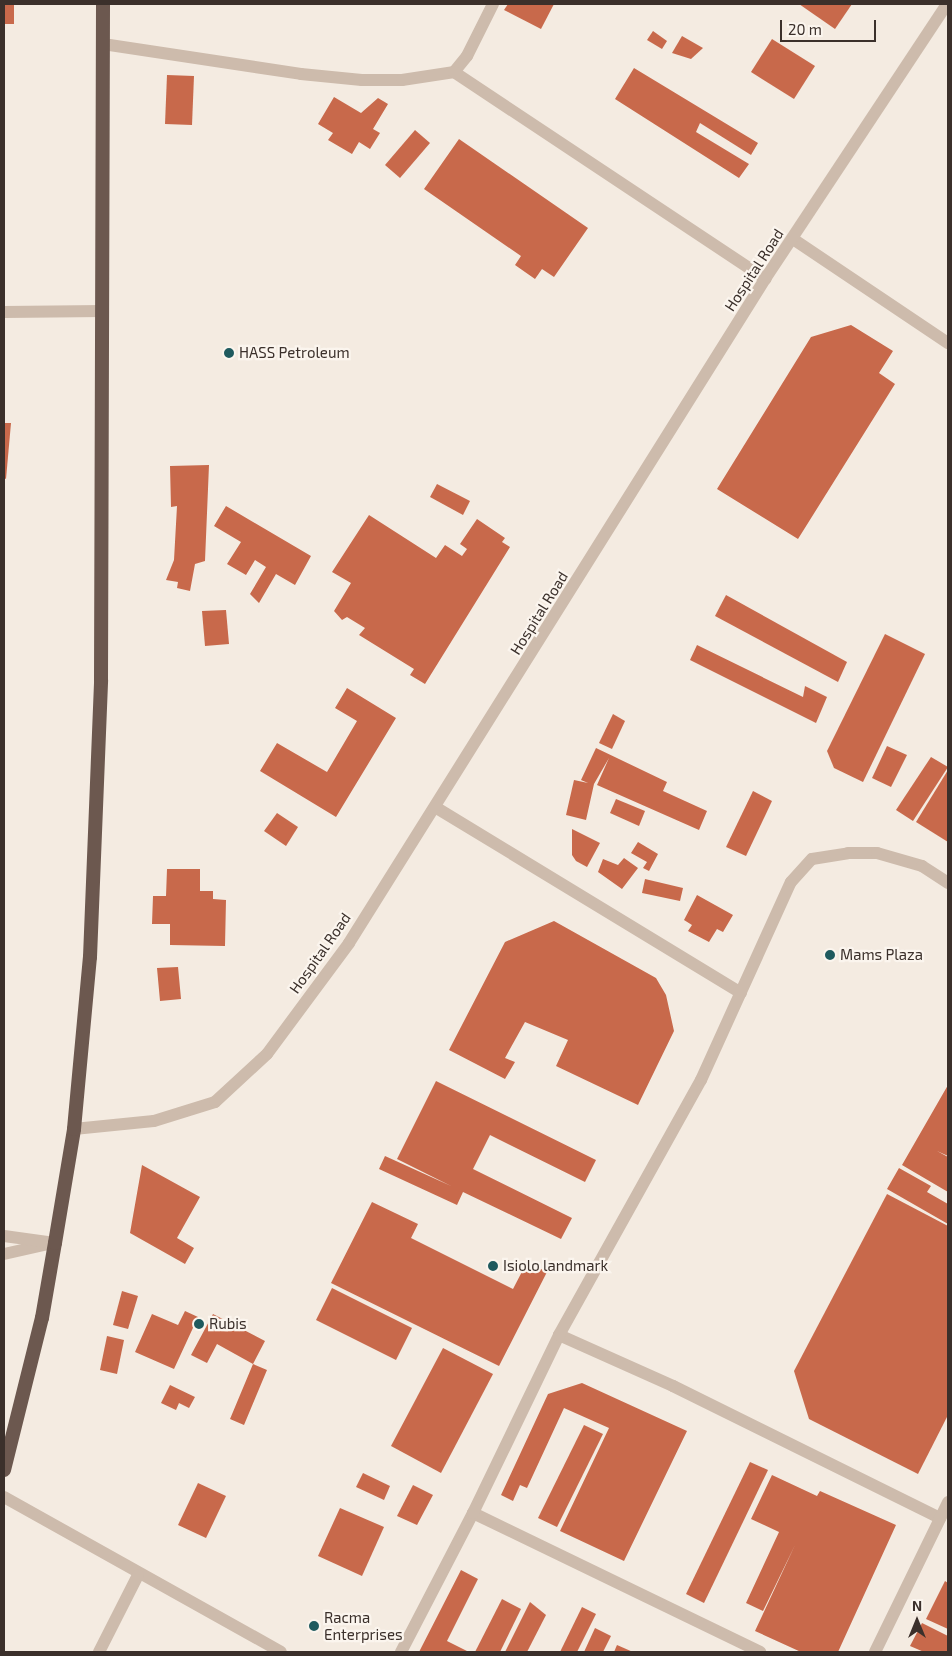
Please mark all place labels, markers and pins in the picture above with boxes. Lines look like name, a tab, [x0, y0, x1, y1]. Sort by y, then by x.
place label: HASS Petroleum	[239, 344, 350, 362]
marker: HASS Petroleum	[223, 347, 235, 359]
place label: Mams Plaza	[840, 946, 923, 964]
marker: Mams Plaza	[824, 949, 836, 961]
place label: Isiolo landmark	[503, 1257, 608, 1275]
marker: Isiolo landmark	[487, 1260, 499, 1272]
place label: Rubis	[209, 1315, 247, 1333]
marker: Rubis	[193, 1318, 205, 1330]
place label: Racma Enterprises	[324, 1608, 403, 1643]
marker: Racma Enterprises	[308, 1620, 320, 1632]

